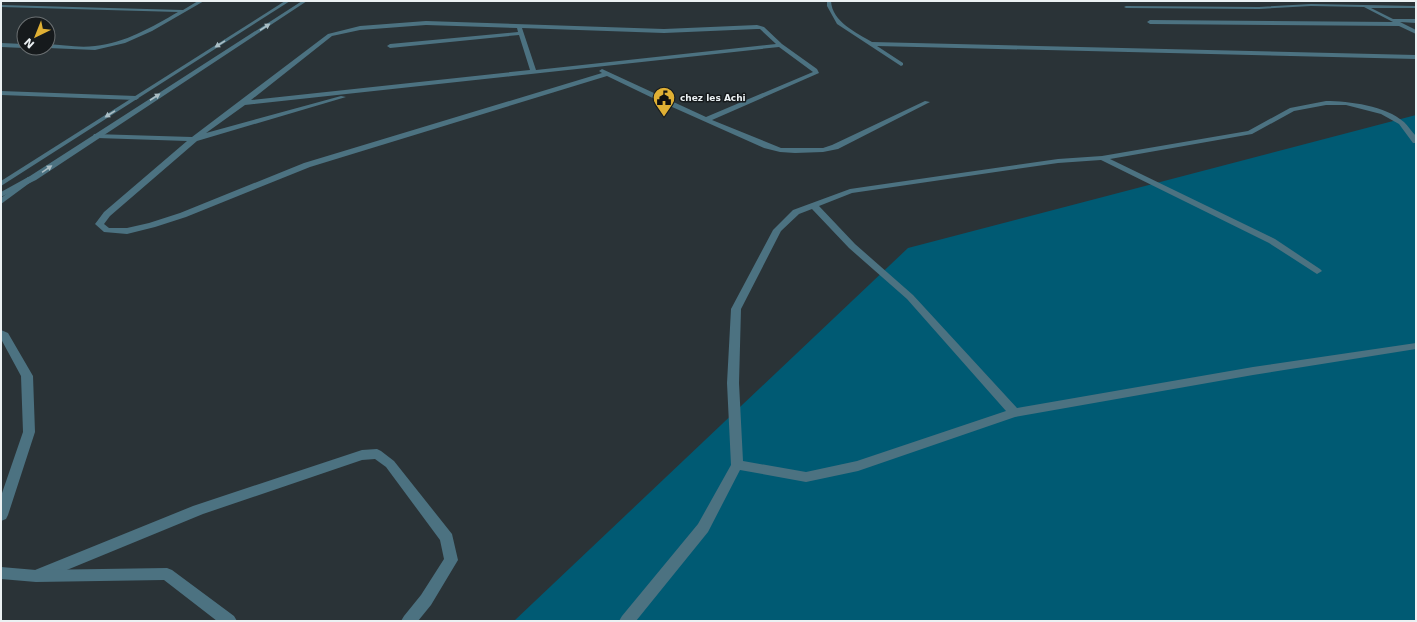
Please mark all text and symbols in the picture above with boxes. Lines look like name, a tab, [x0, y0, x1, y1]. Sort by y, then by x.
north arrow	[16, 16, 56, 56]
one-way arrow	[259, 23, 270, 31]
text: N	[22, 35, 37, 51]
one-way arrow	[214, 41, 226, 48]
public building icon: chez les Achi	[651, 85, 677, 118]
place label: chez les Achi	[680, 93, 746, 103]
one-way arrow	[150, 94, 161, 101]
one-way arrow	[105, 110, 115, 118]
one-way arrow	[42, 165, 52, 173]

